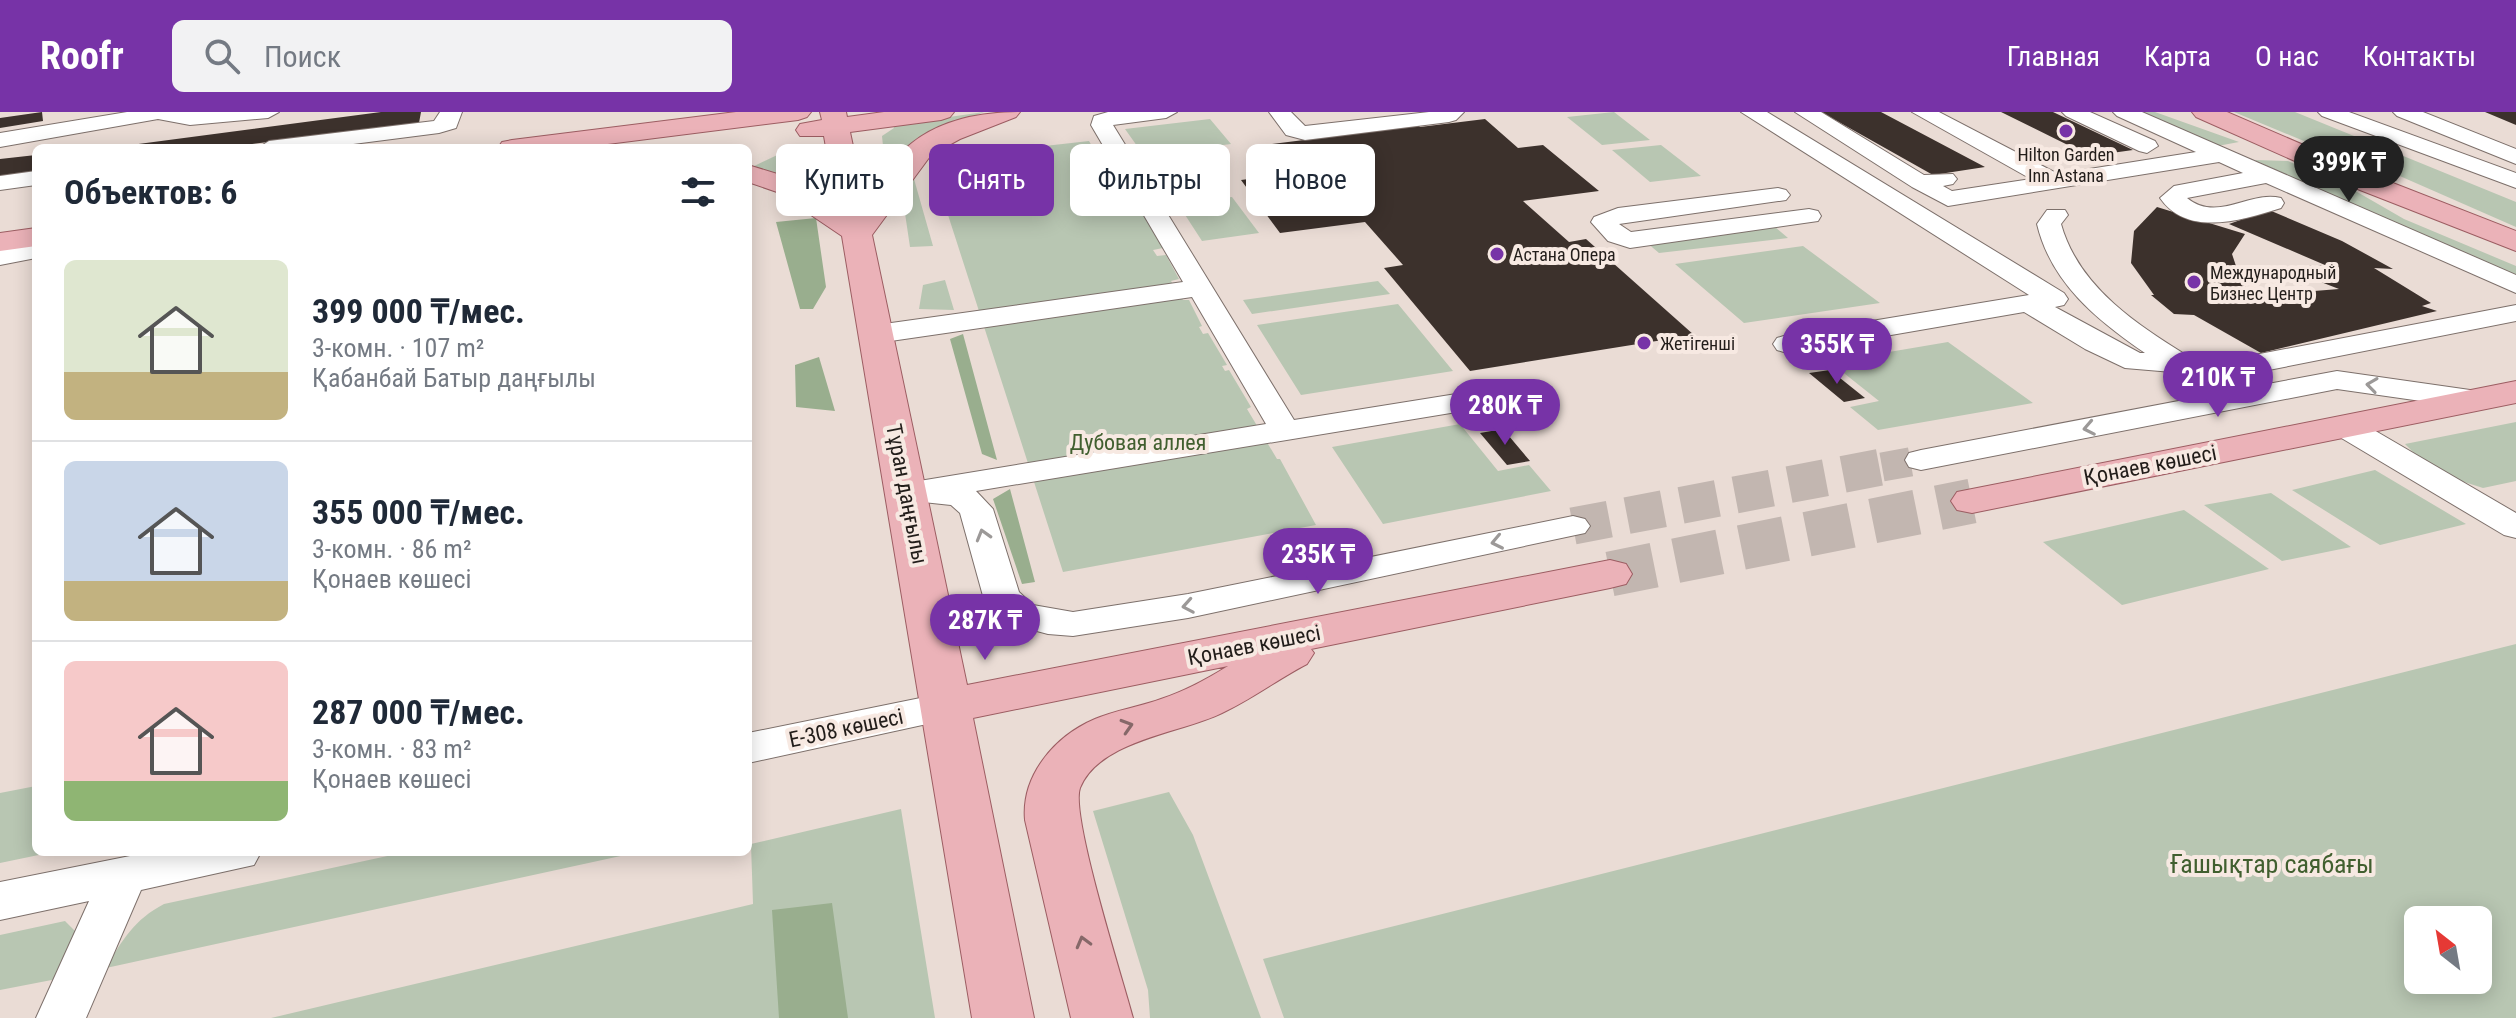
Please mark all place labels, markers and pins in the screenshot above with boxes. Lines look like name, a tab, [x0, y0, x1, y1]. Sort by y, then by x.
marker: Hilton Garden Inn Astana	[2057, 122, 2075, 140]
pin: 399K ₸	[2284, 136, 2414, 204]
place label: Hilton Garden Inn Astana	[2017, 144, 2115, 186]
place label: Астана Опера	[1513, 244, 1616, 265]
marker: Астана Опера	[1488, 245, 1506, 263]
place label: Международный Бизнес Центр	[2210, 262, 2336, 304]
marker: Международный Бизнес Центр	[2185, 273, 2203, 291]
pin: 355K ₸	[1772, 318, 1902, 386]
place label: Жетігенші	[1660, 333, 1735, 354]
marker: Жетігенші	[1635, 334, 1653, 352]
pin: 210K ₸	[2153, 351, 2283, 419]
pin: 280K ₸	[1440, 379, 1570, 447]
pin: 235K ₸	[1253, 528, 1383, 596]
pin: 287K ₸	[920, 594, 1050, 662]

